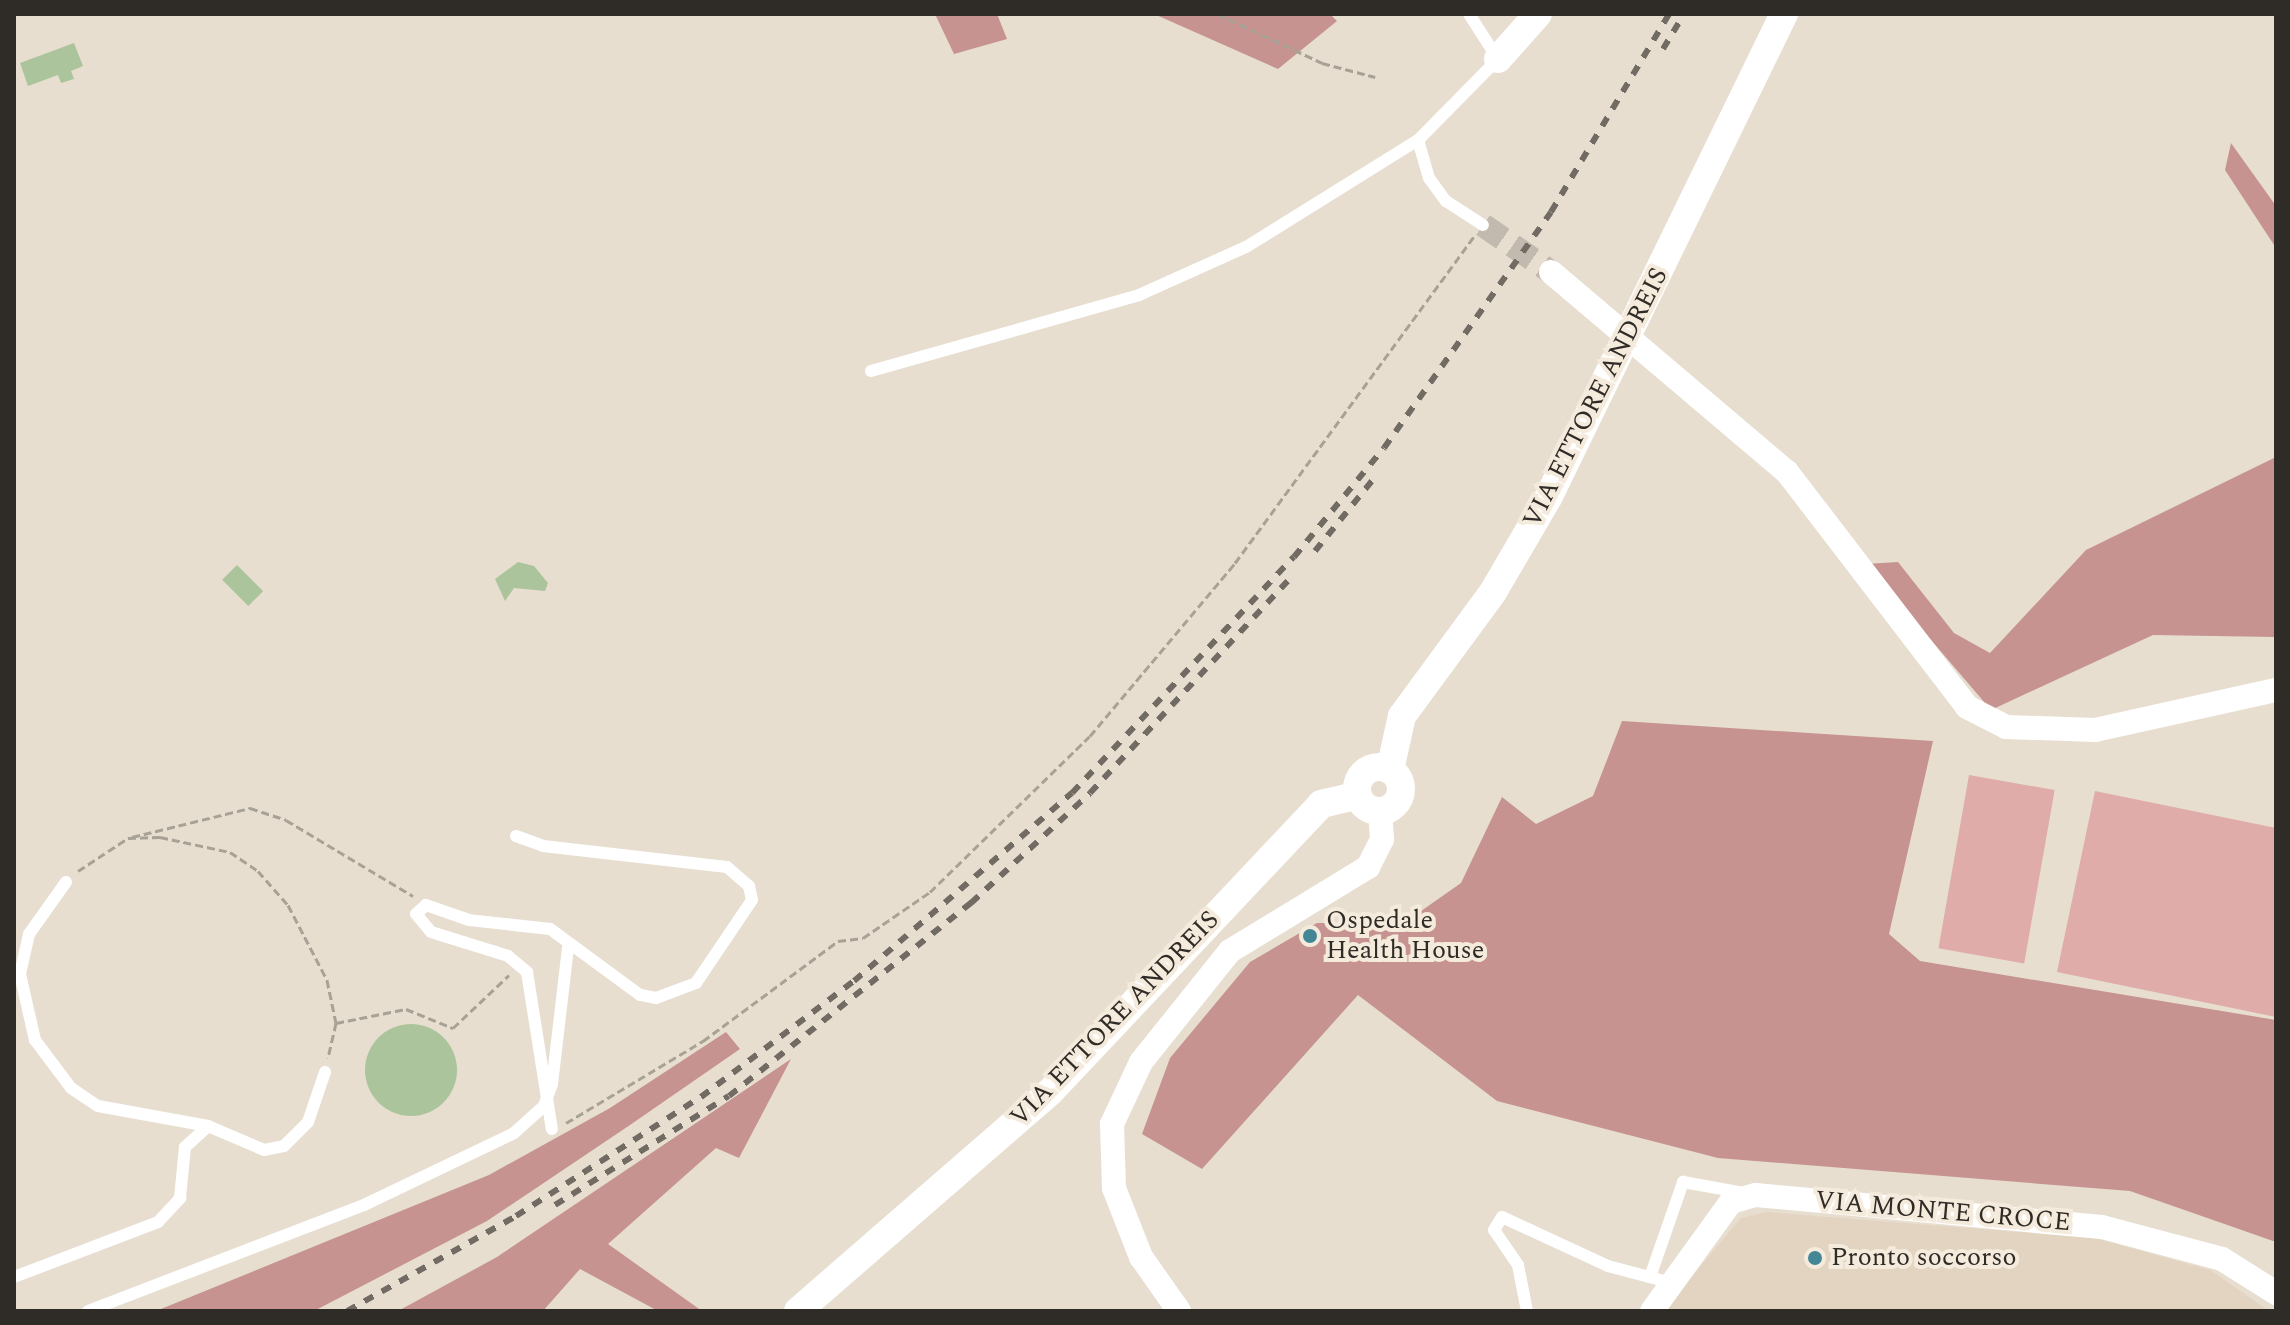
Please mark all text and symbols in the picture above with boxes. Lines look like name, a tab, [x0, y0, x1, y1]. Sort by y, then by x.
street label: VIA ETTORE ANDREIS	[1517, 263, 1675, 533]
street label: VIA ETTORE ANDREIS	[1004, 905, 1226, 1133]
place label: Ospedale Health House	[1326, 905, 1484, 966]
marker: Ospedale Health House	[1301, 927, 1319, 945]
street label: VIA MONTE CROCE	[1814, 1185, 2072, 1239]
place label: Pronto soccorso	[1831, 1242, 2017, 1274]
marker: Pronto soccorso	[1806, 1249, 1824, 1267]

